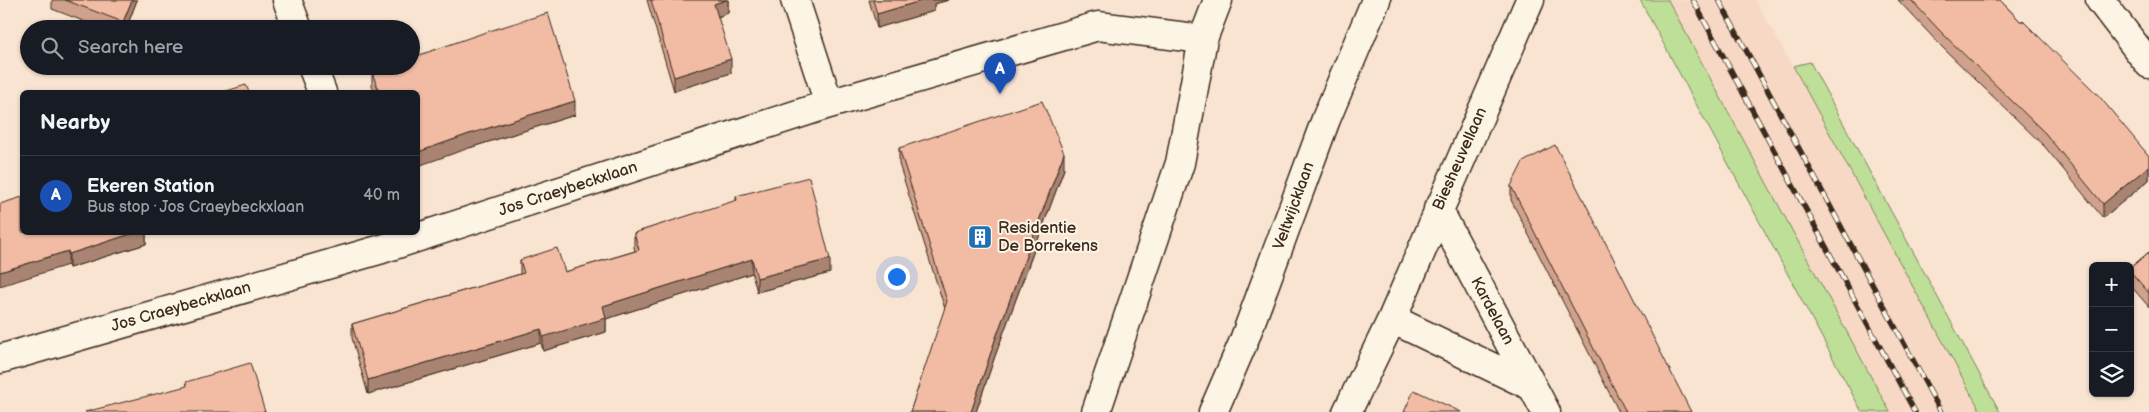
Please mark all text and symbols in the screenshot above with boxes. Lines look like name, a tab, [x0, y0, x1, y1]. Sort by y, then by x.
search box	[20, 20, 420, 75]
icon: search	[38, 34, 66, 62]
text: Search here	[78, 36, 183, 59]
pin: A	[984, 53, 1016, 94]
street label: Biesheuvellaan	[1429, 105, 1491, 213]
text: Nearby	[40, 110, 110, 135]
street label: Jos Craeybeckxlaan	[496, 158, 640, 220]
street label: Veltwijcklaan	[1269, 160, 1319, 252]
text: Ekeren Station	[87, 175, 215, 198]
text: A	[51, 186, 61, 205]
text: 40 m	[363, 186, 400, 205]
text: Bus stop · Jos Craeybeckxlaan	[87, 198, 304, 217]
place label: Residentie De Borrekens	[998, 219, 1098, 256]
building icon: Residentie De Borrekens	[967, 224, 993, 250]
map controls	[2089, 262, 2134, 397]
button: +	[2089, 262, 2134, 307]
your location	[884, 264, 910, 290]
street label: Kardelaan	[1466, 274, 1518, 348]
street label: Jos Craeybeckxlaan	[109, 278, 253, 336]
button: −	[2089, 307, 2134, 352]
button: layers	[2089, 352, 2134, 397]

